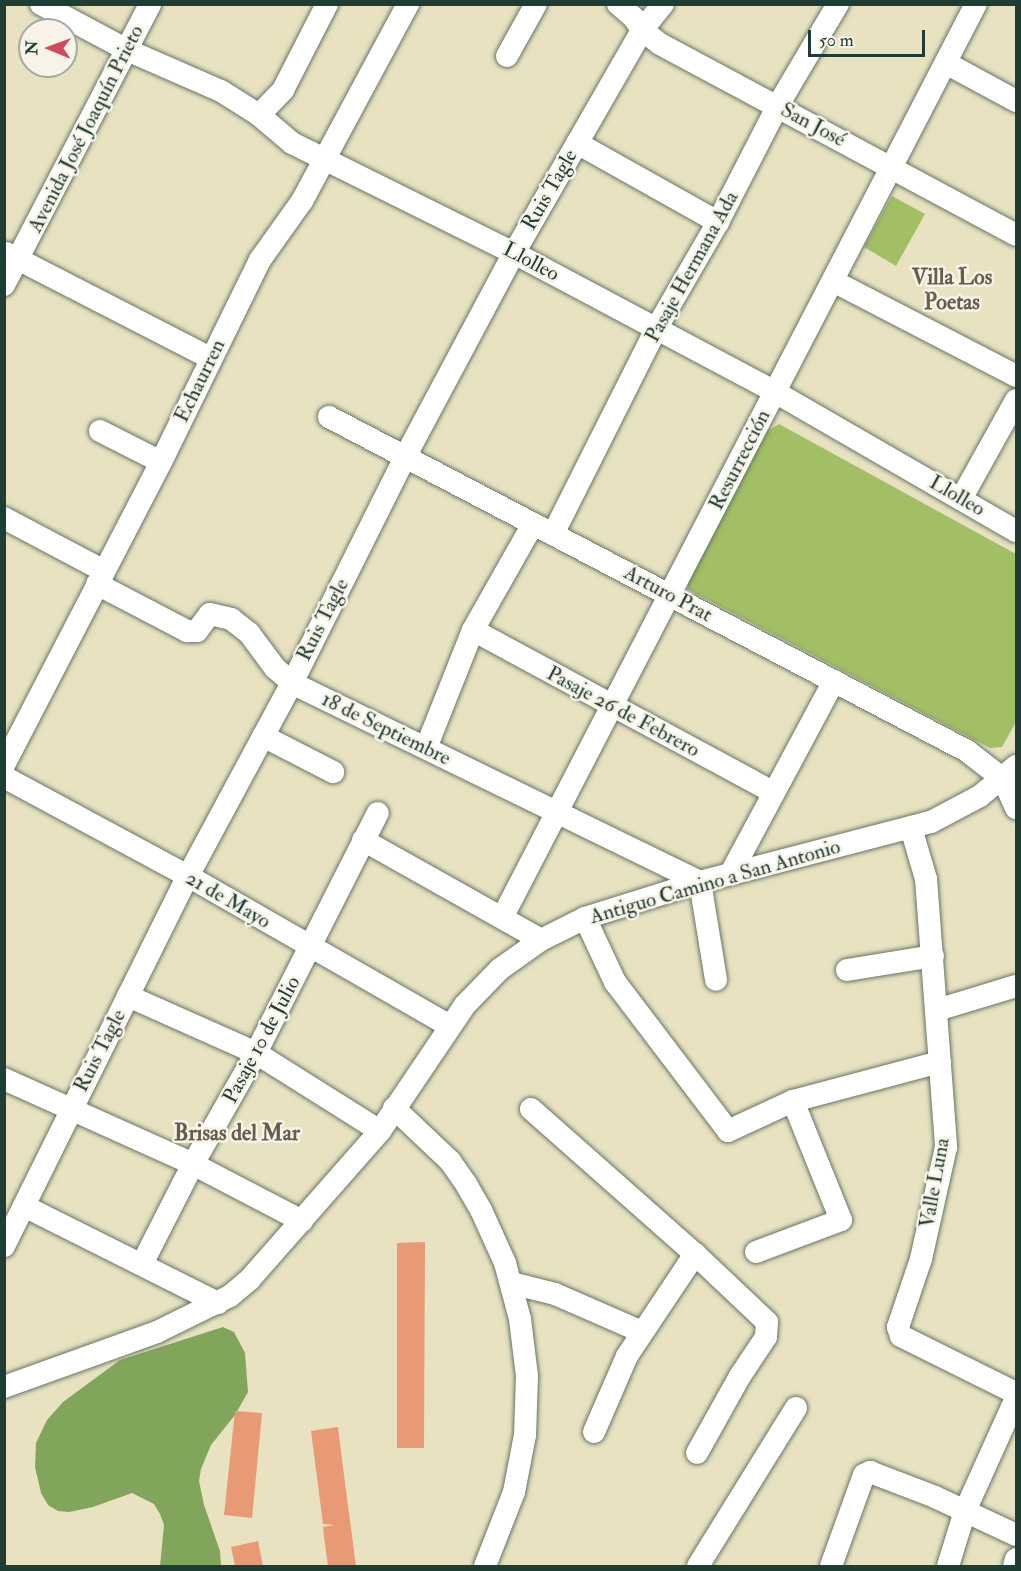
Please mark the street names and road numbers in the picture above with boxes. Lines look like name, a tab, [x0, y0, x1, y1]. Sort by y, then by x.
street label: Avenida José Joaquín Prieto	[23, 21, 149, 237]
street label: San José	[776, 98, 850, 152]
street label: Ruis Tagle	[517, 145, 583, 235]
street label: Pasaje Hermana Ada	[640, 187, 744, 347]
street label: Llolleo	[499, 237, 563, 287]
street label: Echaurren	[169, 335, 231, 427]
street label: Resurrección	[704, 406, 776, 514]
street label: Llolleo	[925, 470, 989, 522]
street label: Arturo Prat	[619, 560, 717, 628]
street label: Ruis Tagle	[292, 575, 354, 665]
street label: Pasaje 26 de Febrero	[542, 661, 704, 763]
street label: 18 de Septiembre	[317, 687, 455, 771]
street label: Antiguo Camino a San Antonio	[587, 834, 843, 930]
street label: 21 de Mayo	[181, 866, 275, 934]
street label: Pasaje 10 de Julio	[218, 972, 306, 1108]
street label: Ruis Tagle	[69, 1006, 131, 1096]
street label: Valle Luna	[915, 1136, 955, 1230]

